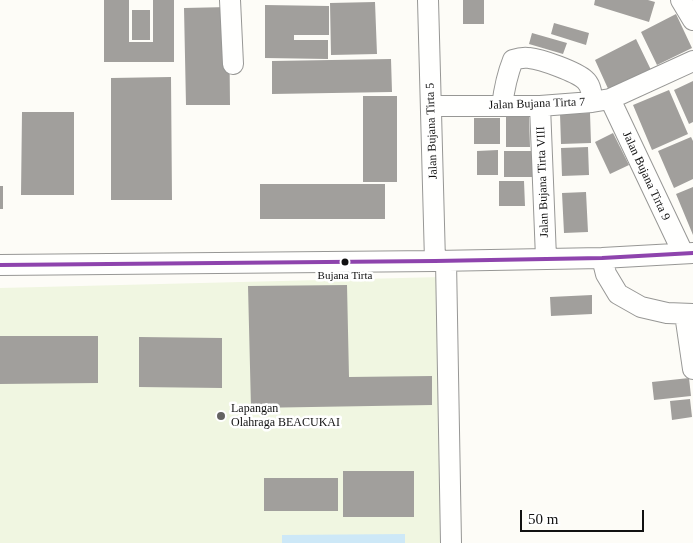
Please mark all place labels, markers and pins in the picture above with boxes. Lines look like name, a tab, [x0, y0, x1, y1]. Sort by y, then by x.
marker: Bujana Tirta	[340, 257, 350, 267]
place label: Bujana Tirta	[318, 269, 372, 283]
place label: Lapangan Olahraga BEACUKAI	[231, 402, 340, 430]
marker: Lapangan Olahraga BEACUKAI	[215, 410, 227, 422]

